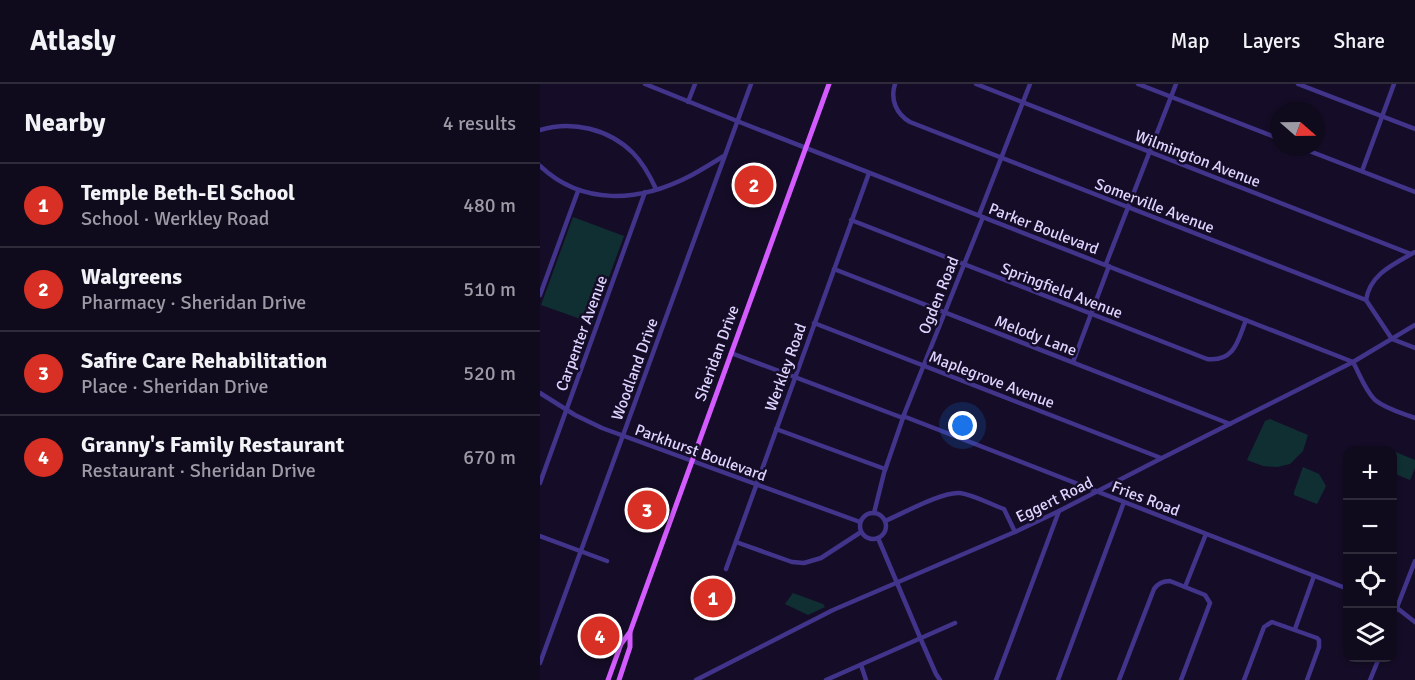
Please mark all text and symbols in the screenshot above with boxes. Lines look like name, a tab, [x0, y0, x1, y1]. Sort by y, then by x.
text: Atlasly	[30, 24, 116, 58]
text: Map	[1171, 28, 1209, 54]
text: Layers	[1242, 28, 1300, 54]
text: Share	[1333, 28, 1385, 54]
north arrow	[1271, 102, 1325, 156]
text: Nearby	[24, 107, 105, 139]
text: 4 results	[443, 111, 516, 136]
street label: Wilmington Avenue	[1132, 126, 1263, 192]
pin: 2	[734, 162, 774, 208]
street label: Somerville Avenue	[1092, 174, 1217, 238]
text: Temple Beth-El School	[81, 179, 295, 206]
text: 1	[38, 193, 49, 218]
text: 480 m	[463, 193, 516, 218]
street label: Parker Boulevard	[986, 199, 1102, 259]
text: School · Werkley Road	[81, 206, 269, 231]
street label: Ogden Road	[914, 254, 964, 337]
street label: Springfield Avenue	[998, 258, 1125, 323]
text: Walgreens	[81, 263, 182, 290]
street label: Carpenter Avenue	[552, 273, 612, 394]
text: 2	[38, 277, 49, 302]
text: 510 m	[463, 277, 516, 302]
text: Pharmacy · Sheridan Drive	[81, 290, 306, 315]
street label: Sheridan Drive	[690, 303, 744, 404]
street label: Melody Lane	[992, 311, 1080, 361]
street label: Woodland Drive	[607, 315, 663, 423]
street label: Werkley Road	[761, 321, 811, 414]
text: Safire Care Rehabilitation	[81, 347, 327, 374]
street label: Maplegrove Avenue	[926, 347, 1057, 413]
text: 3	[38, 361, 49, 386]
text: 520 m	[463, 361, 516, 386]
text: Place · Sheridan Drive	[81, 374, 268, 399]
your location	[948, 411, 977, 440]
street label: Parkhurst Boulevard	[632, 420, 769, 486]
text: Granny's Family Restaurant	[81, 431, 344, 458]
text: 4	[38, 445, 49, 470]
text: 670 m	[463, 445, 516, 470]
map controls	[1343, 446, 1397, 662]
button: +	[1343, 446, 1397, 500]
text: Restaurant · Sheridan Drive	[81, 458, 316, 483]
street label: Eggert Road	[1013, 473, 1096, 527]
street label: Fries Road	[1109, 477, 1182, 521]
pin: 3	[628, 488, 666, 532]
button: −	[1343, 500, 1397, 554]
button: locate	[1343, 554, 1397, 608]
pin: 1	[694, 576, 732, 620]
button: layers	[1343, 608, 1397, 662]
pin: 4	[580, 614, 620, 658]

